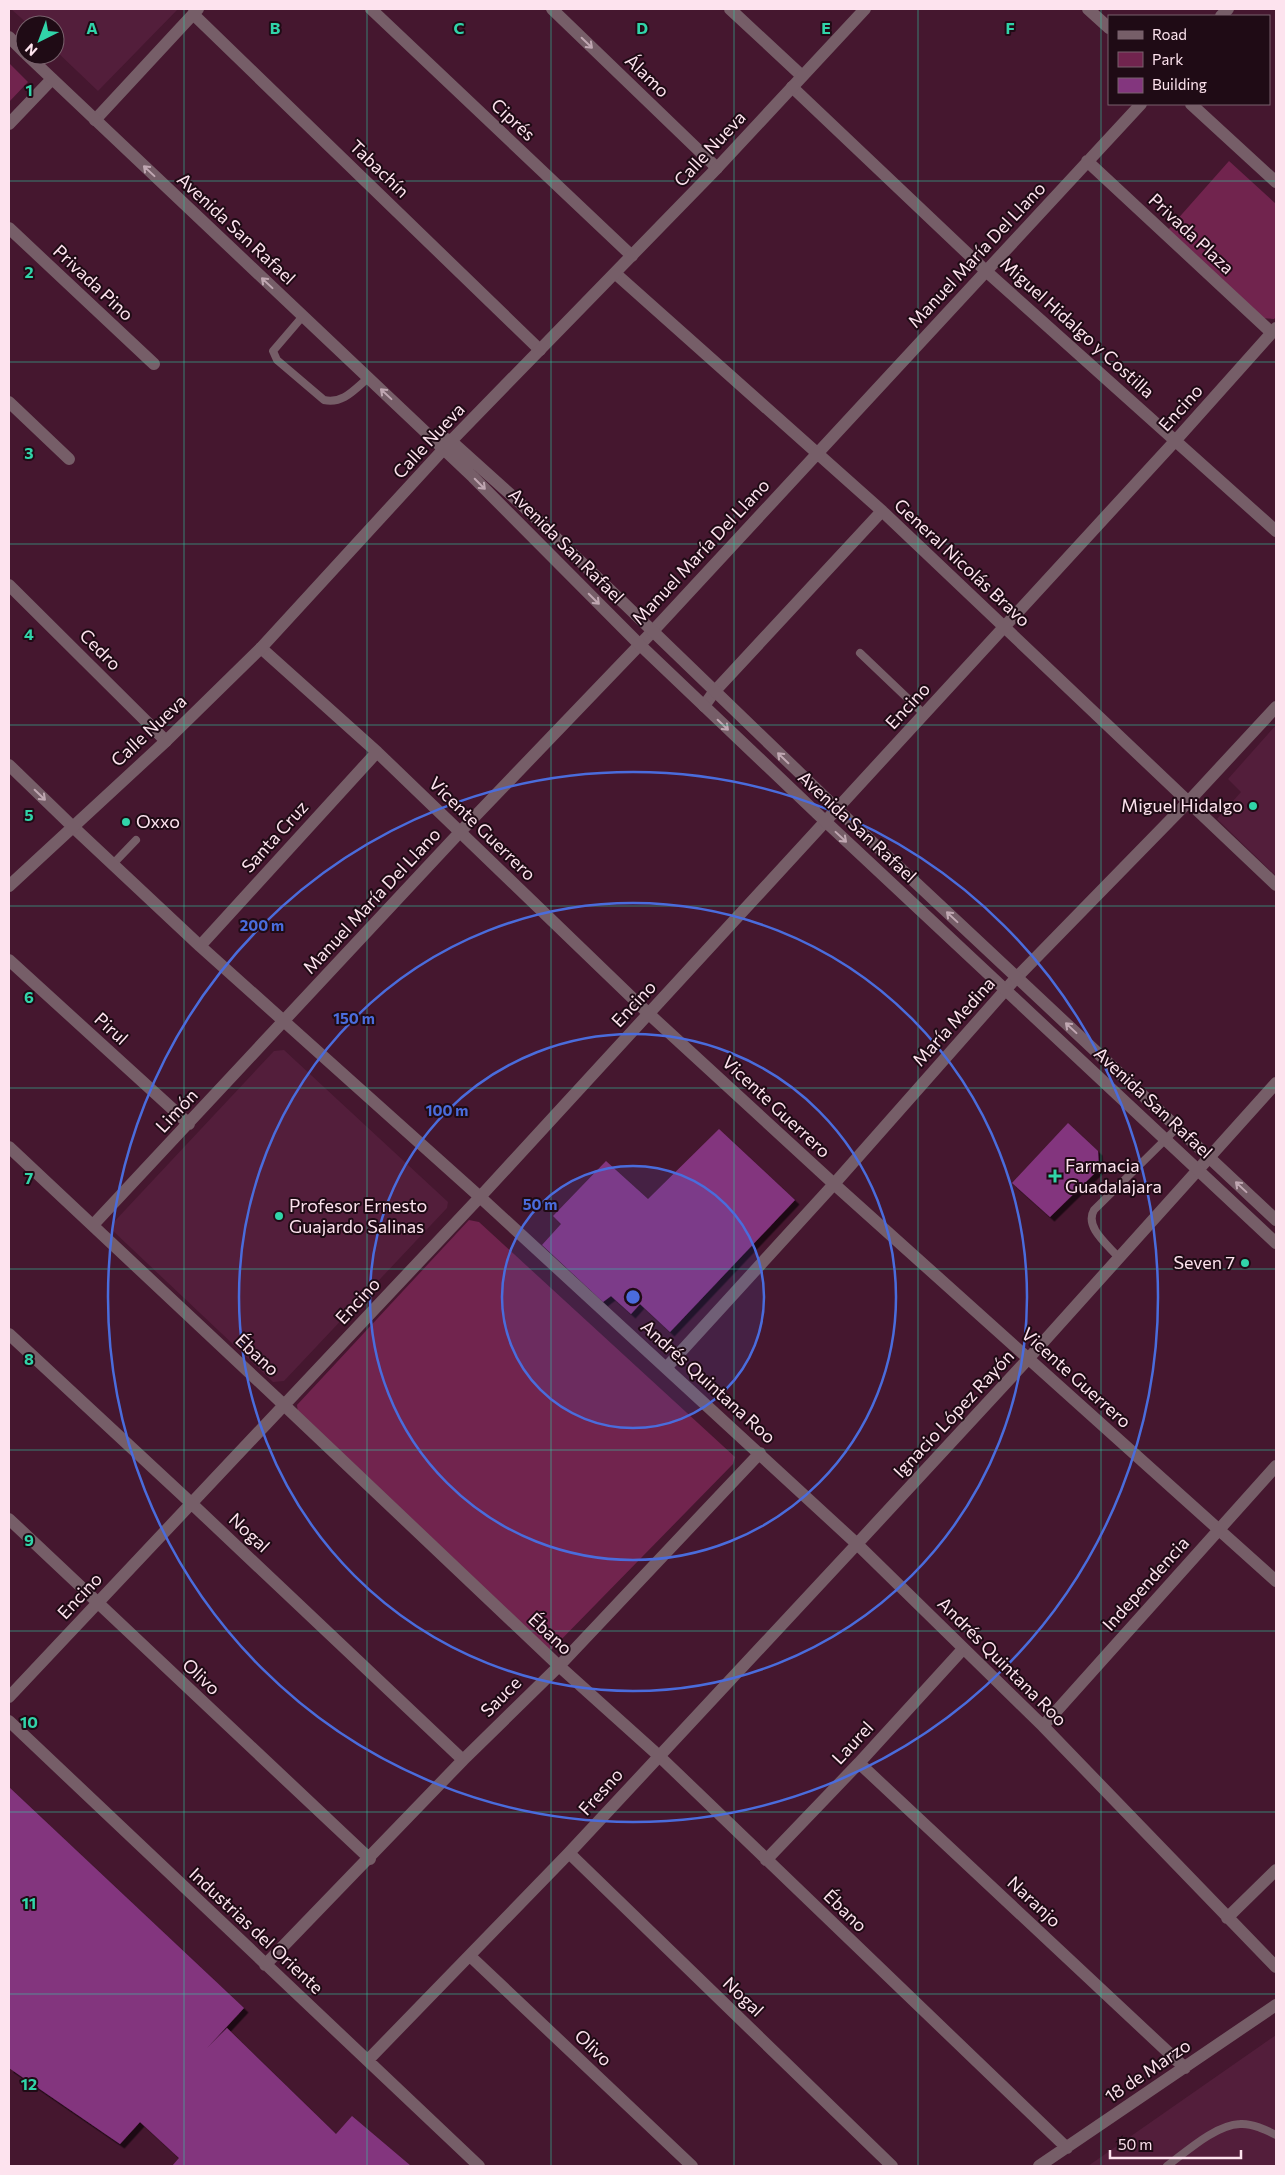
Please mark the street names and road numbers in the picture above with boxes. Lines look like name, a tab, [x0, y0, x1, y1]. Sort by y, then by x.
street label: Álamo	[621, 49, 674, 102]
street label: Ciprés	[487, 93, 540, 145]
street label: Calle Nueva	[669, 106, 750, 191]
street label: Tabachín	[346, 135, 414, 202]
street label: Avenida San Rafael	[173, 168, 300, 289]
street label: Manuel María Del Llano	[903, 177, 1050, 332]
street label: Privada Plaza	[1145, 188, 1239, 278]
street label: Privada Pino	[49, 240, 138, 325]
street label: Miguel Hidalgo y Costilla	[996, 252, 1159, 402]
street label: Encino	[1153, 379, 1207, 435]
street label: Calle Nueva	[388, 398, 469, 483]
street label: Manuel María Del Llano	[627, 474, 774, 629]
street label: Avenida San Rafael	[505, 483, 629, 607]
street label: General Nicolás Bravo	[890, 494, 1035, 631]
street label: Cedro	[75, 624, 126, 675]
street label: Encino	[880, 677, 934, 733]
street label: Calle Nueva	[106, 690, 191, 771]
street label: Avenida San Rafael	[794, 766, 921, 887]
street label: Vicente Guerrero	[425, 772, 541, 885]
street label: Santa Cruz	[236, 796, 312, 877]
street label: Manuel María Del Llano	[298, 823, 445, 978]
street label: María Medina	[907, 972, 999, 1071]
street label: Encino	[606, 975, 660, 1031]
street label: Pirul	[90, 1007, 133, 1049]
street label: Avenida San Rafael	[1090, 1042, 1217, 1163]
street label: Vicente Guerrero	[718, 1051, 835, 1162]
street label: Limón	[151, 1084, 202, 1137]
street label: Encino	[330, 1272, 384, 1328]
street label: Andrés Quintana Roo	[637, 1315, 781, 1448]
street label: Vicente Guerrero	[1017, 1322, 1136, 1432]
street label: Ébano	[231, 1329, 284, 1380]
street label: Ignacio López Rayón	[888, 1345, 1018, 1482]
street label: Nogal	[225, 1508, 275, 1557]
street label: Independencia	[1097, 1532, 1193, 1635]
street label: Encino	[52, 1567, 106, 1623]
street label: Andrés Quintana Roo	[933, 1592, 1072, 1731]
street label: Ébano	[524, 1608, 577, 1659]
street label: Olivo	[178, 1653, 225, 1699]
street label: Sauce	[475, 1671, 525, 1721]
street label: Laurel	[827, 1716, 878, 1768]
street label: Fresno	[573, 1763, 627, 1819]
street label: Industrias del Oriente	[185, 1862, 328, 1998]
street label: Naranjo	[1003, 1871, 1066, 1932]
street label: Ébano	[819, 1884, 872, 1936]
street label: Nogal	[719, 1972, 769, 2021]
street label: Olivo	[570, 2024, 617, 2070]
street label: 18 de Marzo	[1100, 2033, 1195, 2107]

